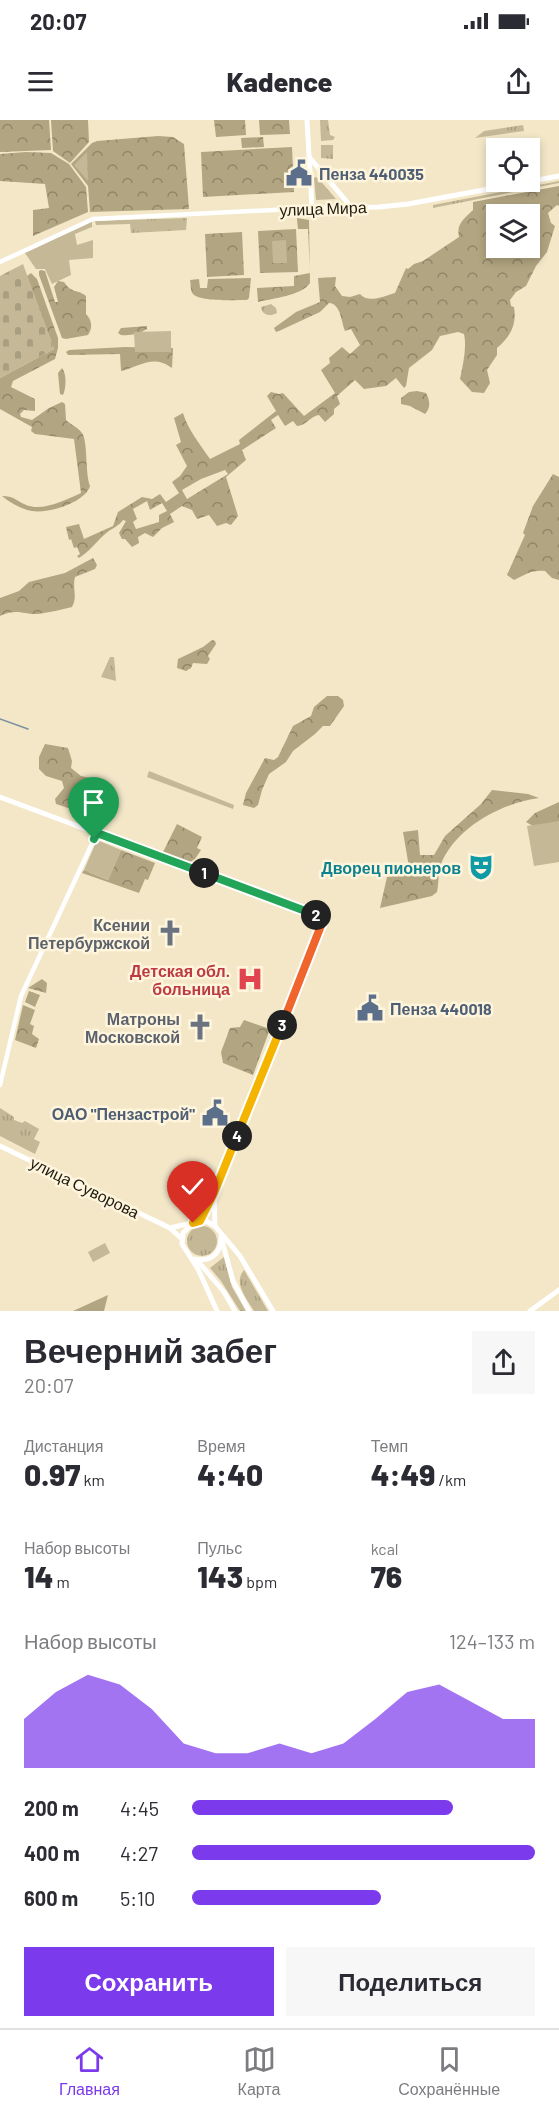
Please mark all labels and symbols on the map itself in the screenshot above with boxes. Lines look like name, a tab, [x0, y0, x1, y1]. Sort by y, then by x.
public building icon: Пенза 440035	[284, 158, 314, 188]
place label: Пенза 440035	[319, 164, 424, 183]
street label: улица Мира	[279, 197, 367, 219]
pin	[68, 777, 119, 839]
theatre icon: Дворец пионеров	[466, 852, 496, 882]
pin: 1	[189, 858, 219, 888]
place label: Дворец пионеров	[321, 858, 461, 877]
pin: 2	[301, 900, 331, 930]
place label: Ксении Петербуржской	[28, 915, 150, 952]
church icon: Ксении Петербуржской	[155, 918, 185, 948]
place label: Детская обл. больница	[130, 961, 230, 998]
hospital icon: Детская обл. больница	[235, 964, 265, 994]
public building icon: Пенза 440018	[355, 993, 385, 1023]
place label: Пенза 440018	[390, 999, 492, 1018]
place label: Матроны Московской	[85, 1009, 180, 1046]
pin: 3	[267, 1010, 297, 1040]
church icon: Матроны Московской	[185, 1012, 215, 1042]
public building icon: ОАО "Пензастрой"	[200, 1098, 230, 1128]
place label: ОАО "Пензастрой"	[52, 1104, 195, 1123]
pin: 4	[222, 1121, 252, 1151]
street label: улица Суворова	[27, 1152, 143, 1222]
pin	[167, 1161, 218, 1223]

